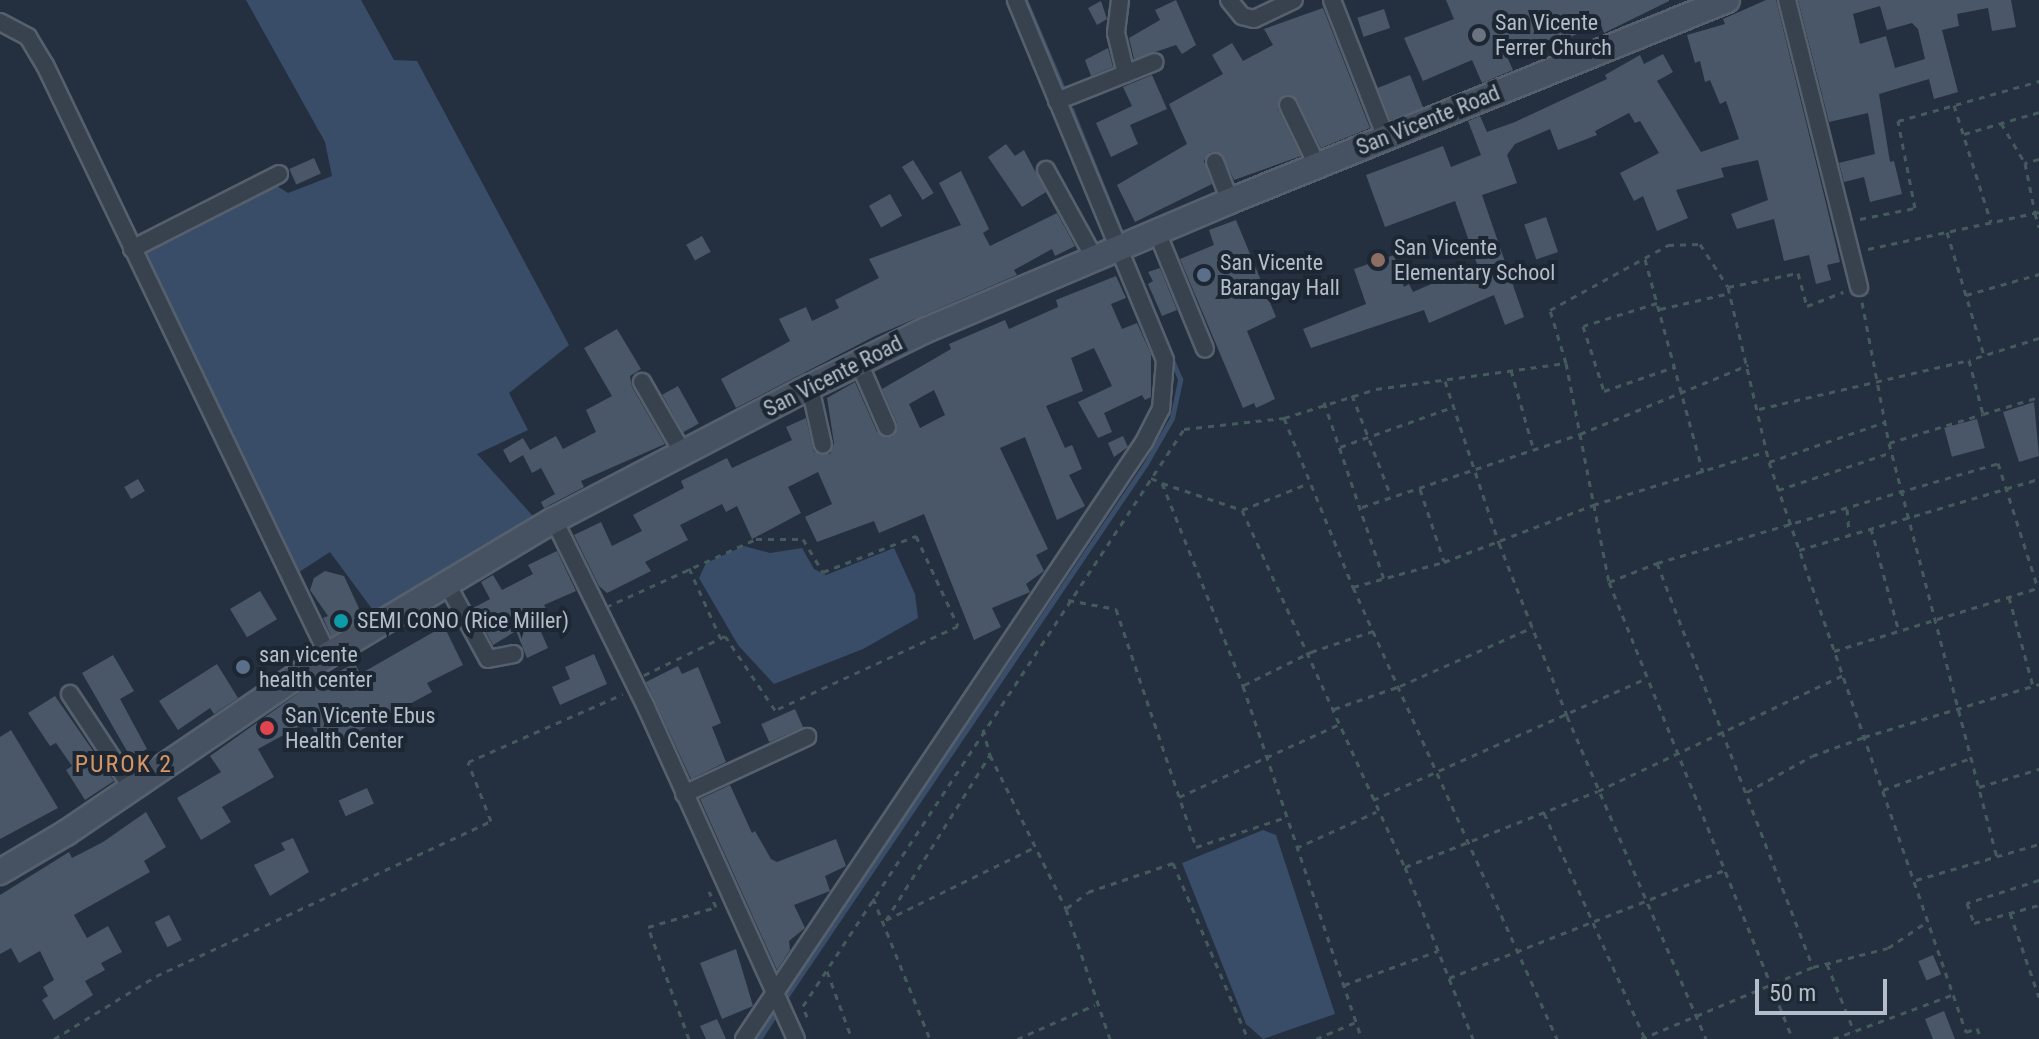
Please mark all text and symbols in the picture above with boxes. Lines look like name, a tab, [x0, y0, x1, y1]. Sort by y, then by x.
place label: San Vicente Ferrer Church	[1495, 9, 1612, 60]
marker: San Vicente Ferrer Church	[1470, 26, 1488, 44]
street label: San Vicente Road	[1352, 79, 1504, 161]
place label: San Vicente Elementary School	[1394, 234, 1555, 286]
place label: San Vicente Barangay Hall	[1220, 249, 1340, 300]
marker: San Vicente Elementary School	[1369, 251, 1387, 269]
marker: San Vicente Barangay Hall	[1195, 266, 1213, 284]
street label: San Vicente Road	[759, 330, 907, 422]
place label: SEMI CONO (Rice Miller)	[357, 608, 569, 634]
marker: SEMI CONO (Rice Miller)	[332, 612, 350, 630]
place label: san vicente health center	[259, 641, 372, 692]
marker: san vicente health center	[234, 658, 252, 676]
place label: San Vicente Ebus Health Center	[285, 702, 435, 754]
marker: San Vicente Ebus Health Center	[256, 717, 278, 739]
district label: PUROK 2	[75, 751, 173, 779]
scale bar	[1759, 963, 1891, 1013]
text: 50 m	[1769, 979, 1816, 1007]

